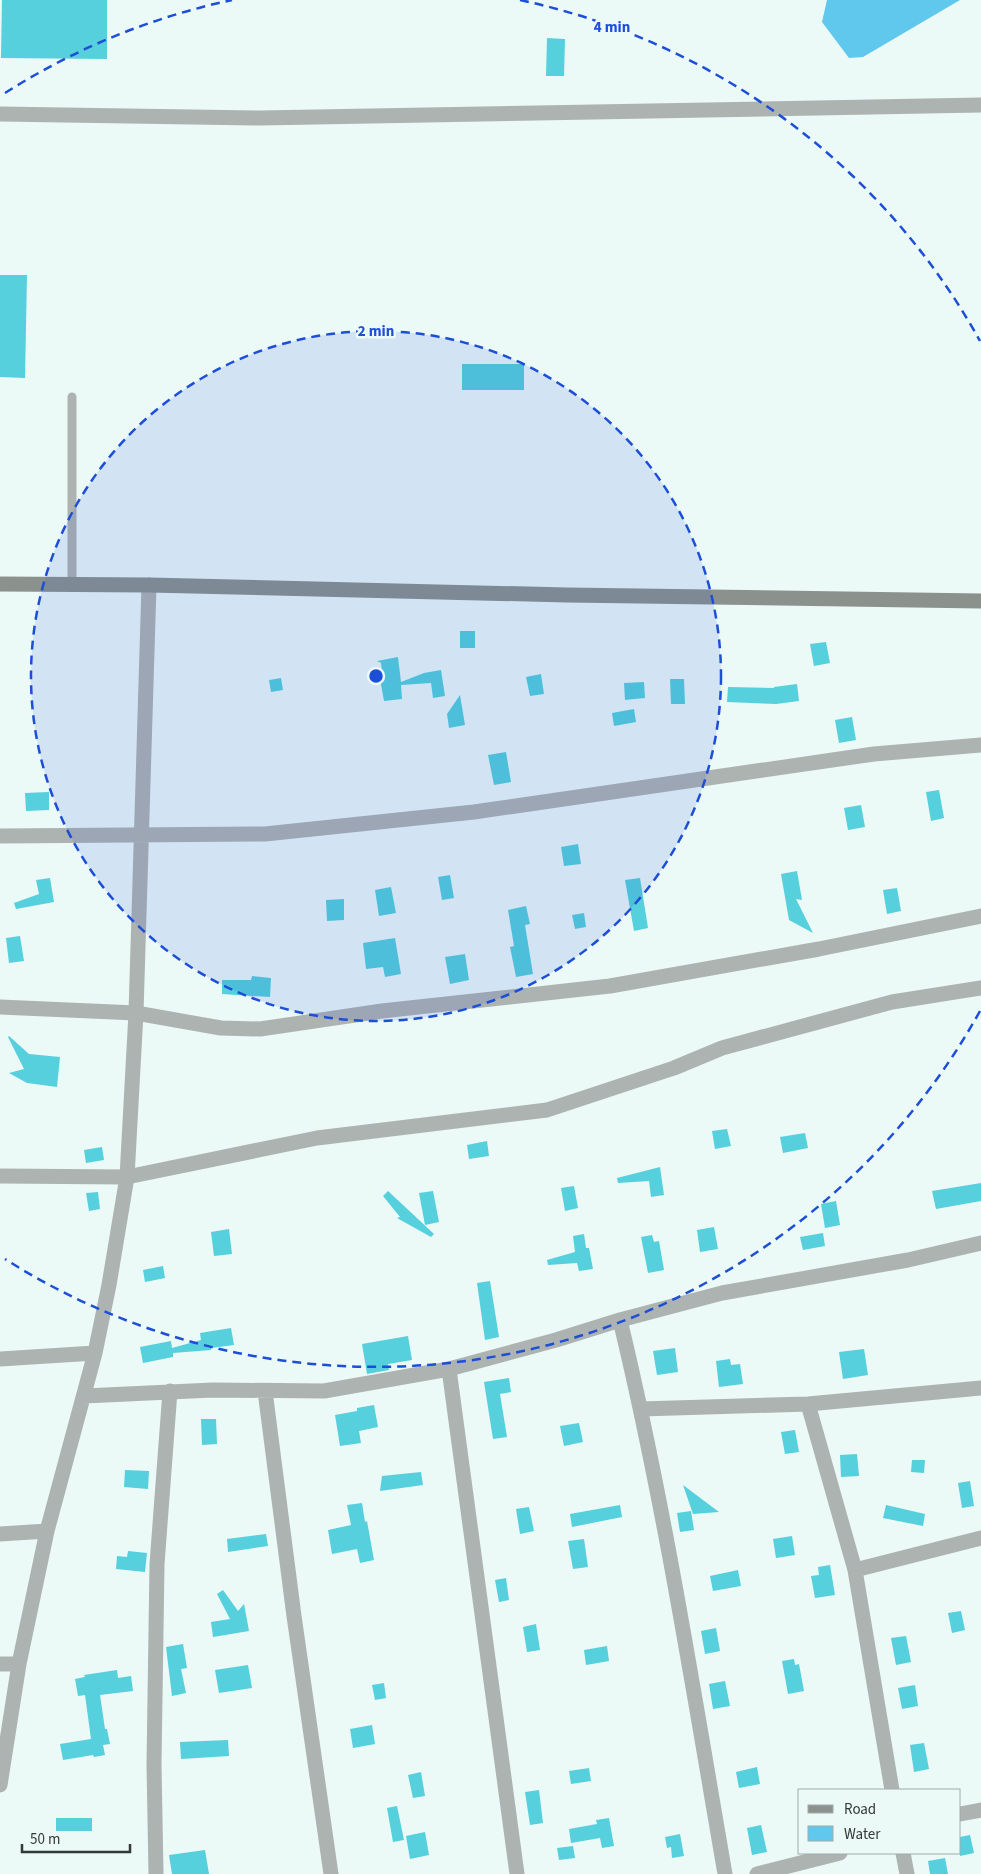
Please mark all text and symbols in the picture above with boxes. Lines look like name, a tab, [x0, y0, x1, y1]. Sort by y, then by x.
text: 4 min	[594, 17, 630, 38]
text: 2 min	[358, 321, 394, 342]
centre of rings	[367, 667, 385, 685]
legend	[798, 1789, 961, 1854]
text: Road	[844, 1799, 876, 1820]
scale bar	[22, 1822, 130, 1854]
text: Water	[844, 1824, 881, 1845]
text: 50 m	[30, 1829, 60, 1850]

